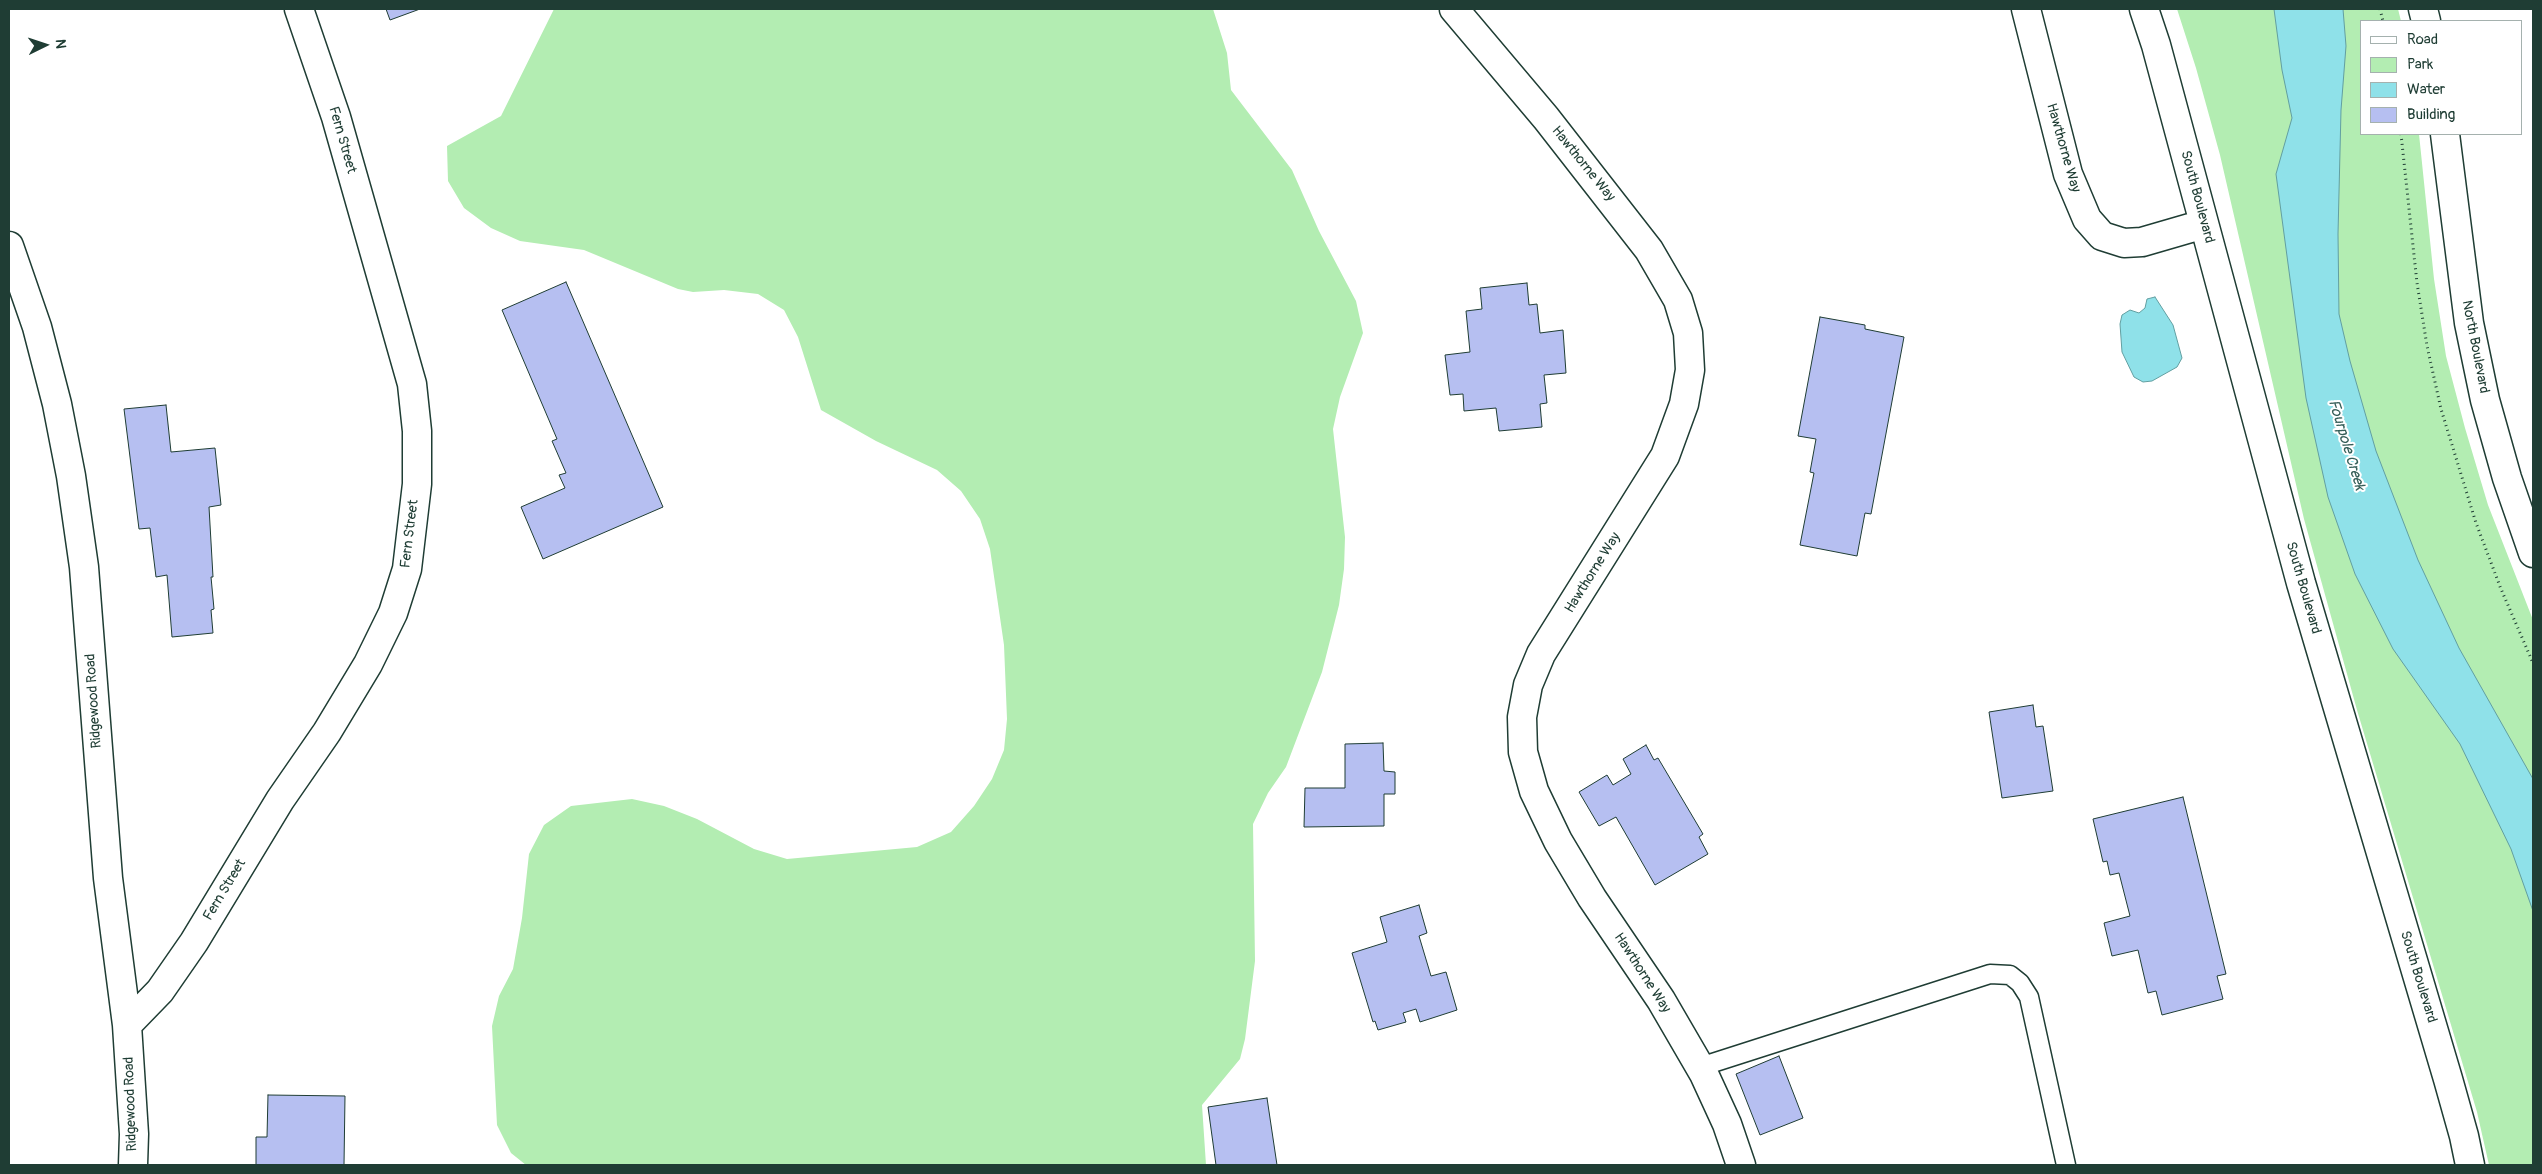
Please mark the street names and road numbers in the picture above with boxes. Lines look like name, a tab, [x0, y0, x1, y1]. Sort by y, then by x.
street label: Hawthorne Way	[2042, 102, 2084, 194]
street label: Fern Street	[324, 105, 360, 175]
street label: Hawthorne Way	[1548, 123, 1618, 205]
street label: South Boulevard	[2177, 149, 2217, 245]
street label: North Boulevard	[2458, 299, 2492, 395]
street label: Fern Street	[397, 499, 423, 569]
street label: Hawthorne Way	[1562, 530, 1624, 616]
street label: South Boulevard	[2282, 540, 2324, 636]
street label: Ridgewood Road	[82, 653, 106, 749]
street label: Fern Street	[200, 856, 250, 924]
street label: South Boulevard	[2396, 929, 2440, 1025]
street label: Hawthorne Way	[1610, 930, 1674, 1016]
street label: Ridgewood Road	[121, 1056, 141, 1152]

